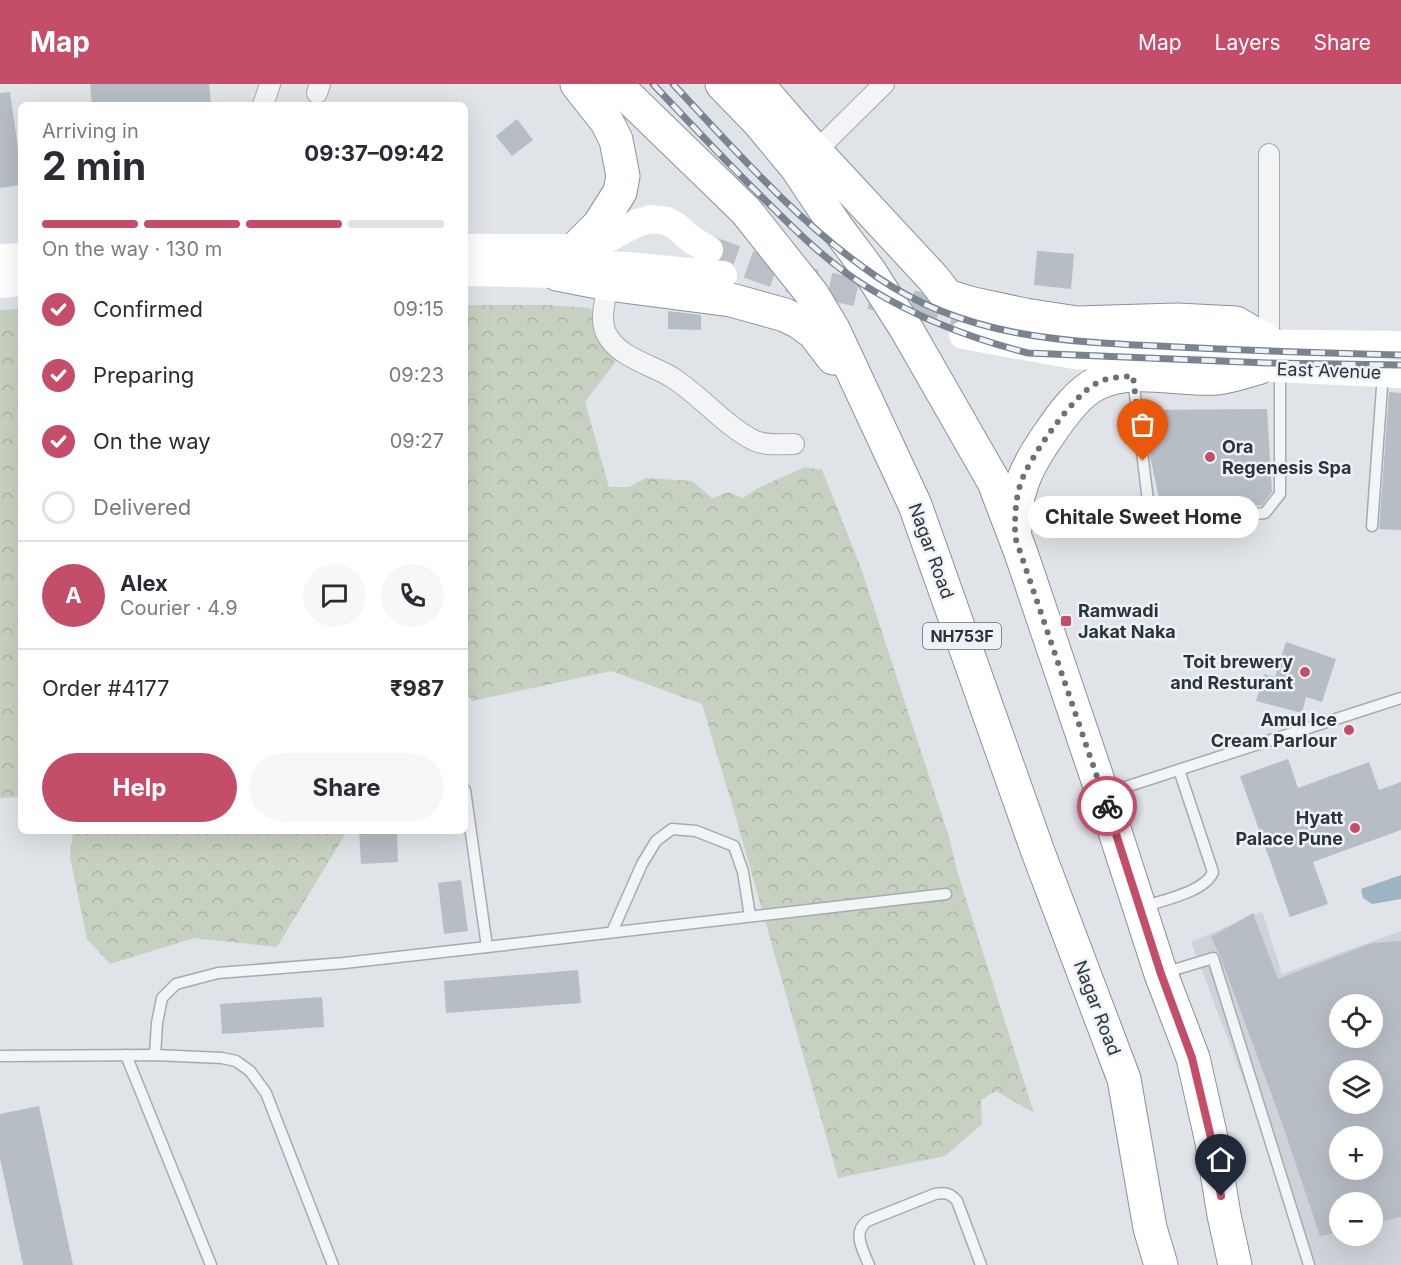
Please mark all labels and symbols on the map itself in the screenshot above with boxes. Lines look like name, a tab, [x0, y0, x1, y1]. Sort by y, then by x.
street label: East Avenue	[1276, 358, 1382, 383]
pin	[1117, 399, 1168, 461]
place label: Ora Regenesis Spa	[1222, 436, 1351, 478]
marker: Ora Regenesis Spa	[1203, 450, 1217, 464]
callout: Chitale Sweet Home	[1028, 497, 1258, 539]
street label: Nagar Road	[904, 500, 958, 601]
place label: Ramwadi Jakat Naka	[1078, 600, 1176, 642]
marker: Ramwadi Jakat Naka	[1059, 614, 1073, 628]
road number: NH753F	[923, 623, 1001, 649]
place label: Toit brewery and Resturant	[1170, 651, 1293, 693]
marker: Toit brewery and Resturant	[1298, 665, 1312, 679]
place label: Amul Ice Cream Parlour	[1211, 709, 1337, 751]
marker: Amul Ice Cream Parlour	[1342, 723, 1356, 737]
courier	[1077, 776, 1137, 836]
place label: Hyatt Palace Pune	[1235, 807, 1343, 849]
marker: Hyatt Palace Pune	[1348, 821, 1362, 835]
street label: Nagar Road	[1070, 957, 1125, 1058]
pin	[1195, 1134, 1246, 1196]

